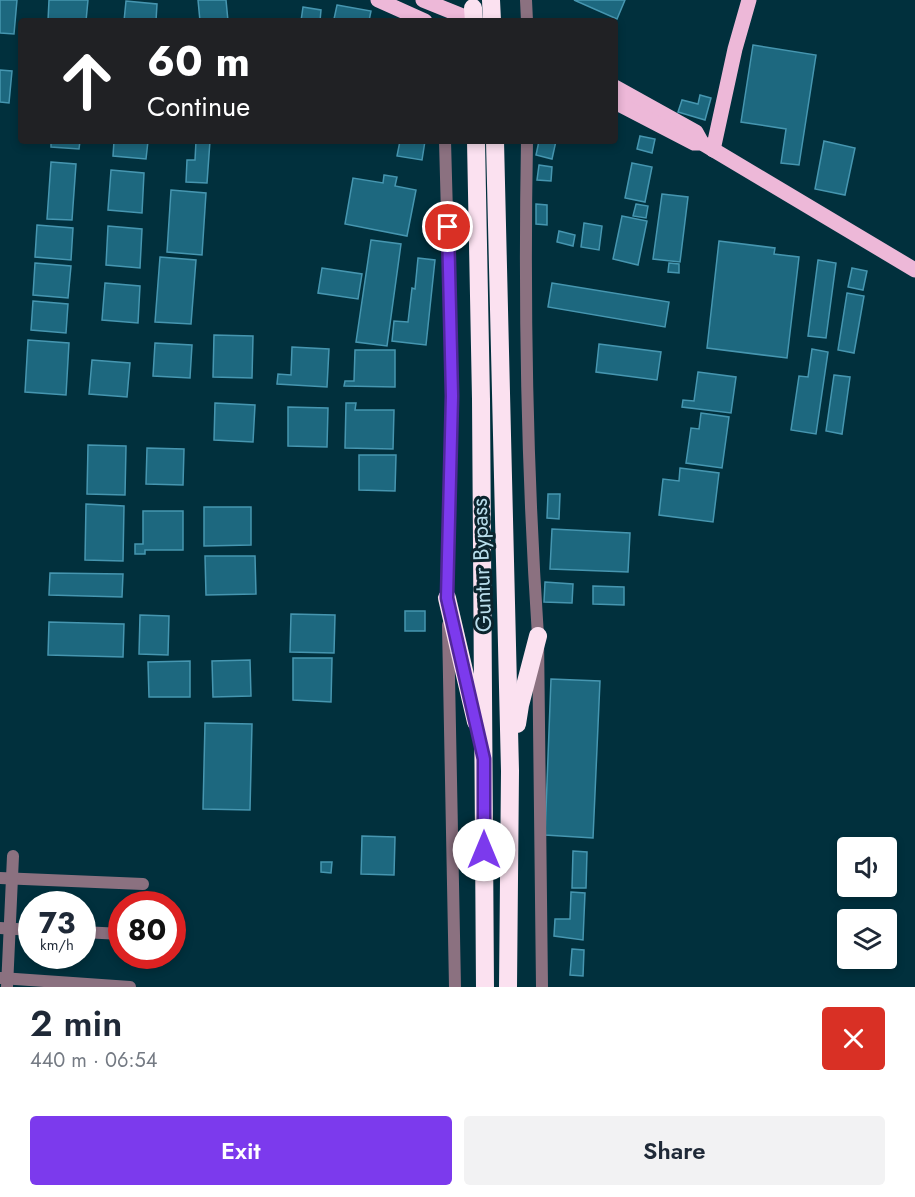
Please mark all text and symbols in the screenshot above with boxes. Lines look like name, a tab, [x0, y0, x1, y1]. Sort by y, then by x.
text: 60 m	[147, 31, 250, 92]
icon: ahead	[48, 42, 126, 120]
text: Continue	[147, 87, 250, 126]
pin	[422, 201, 473, 252]
icon: arrive	[431, 210, 464, 243]
street label: Guntur Bypass	[463, 497, 499, 632]
position arrow	[452, 818, 516, 882]
map controls	[837, 837, 897, 969]
button: sound	[837, 837, 897, 897]
speed limit sign: 80	[108, 891, 186, 969]
text: 73	[39, 901, 75, 944]
button: layers	[837, 909, 897, 969]
text: km/h	[40, 934, 74, 956]
text: 2 min	[30, 997, 122, 1049]
button: close	[822, 1007, 885, 1070]
text: 440 m · 06:54	[30, 1046, 157, 1075]
button: Exit	[30, 1116, 452, 1185]
button: Share	[464, 1116, 885, 1185]

